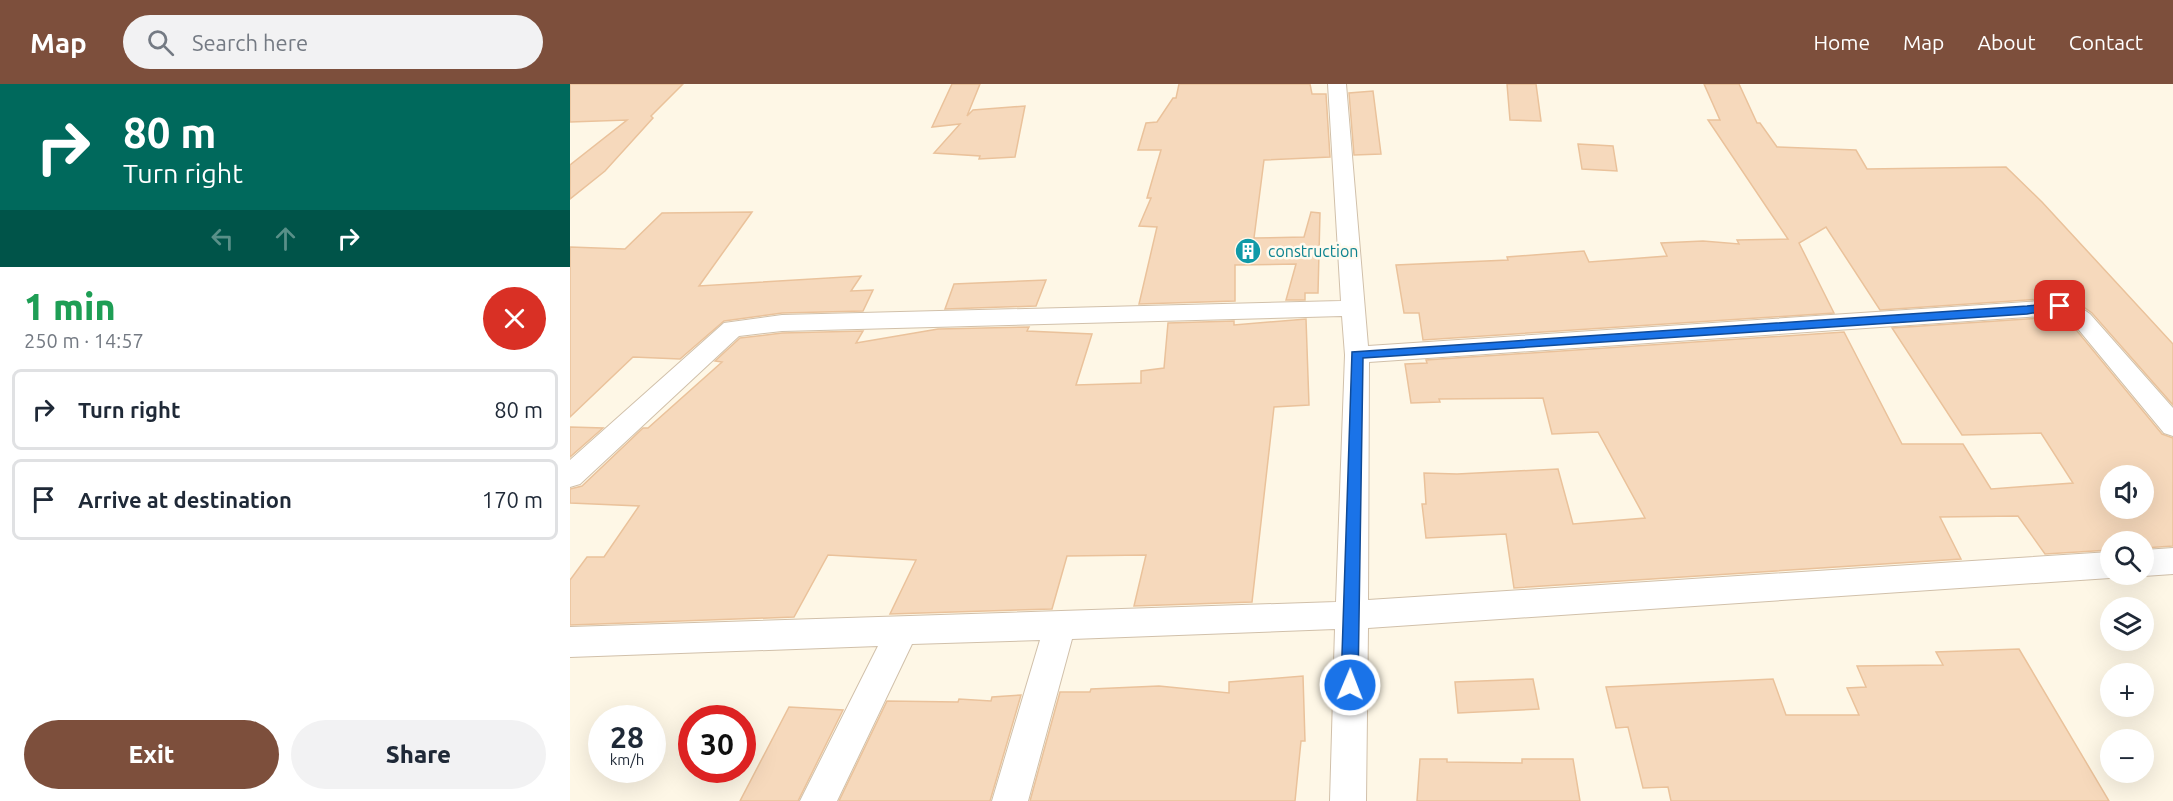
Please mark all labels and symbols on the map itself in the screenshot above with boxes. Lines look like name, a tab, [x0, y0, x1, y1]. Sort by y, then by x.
building icon: construction	[1233, 236, 1263, 266]
place label: construction	[1268, 242, 1358, 260]
pin	[2034, 280, 2085, 331]
position arrow	[1318, 653, 1382, 717]
speed limit sign: 30	[678, 705, 756, 783]

